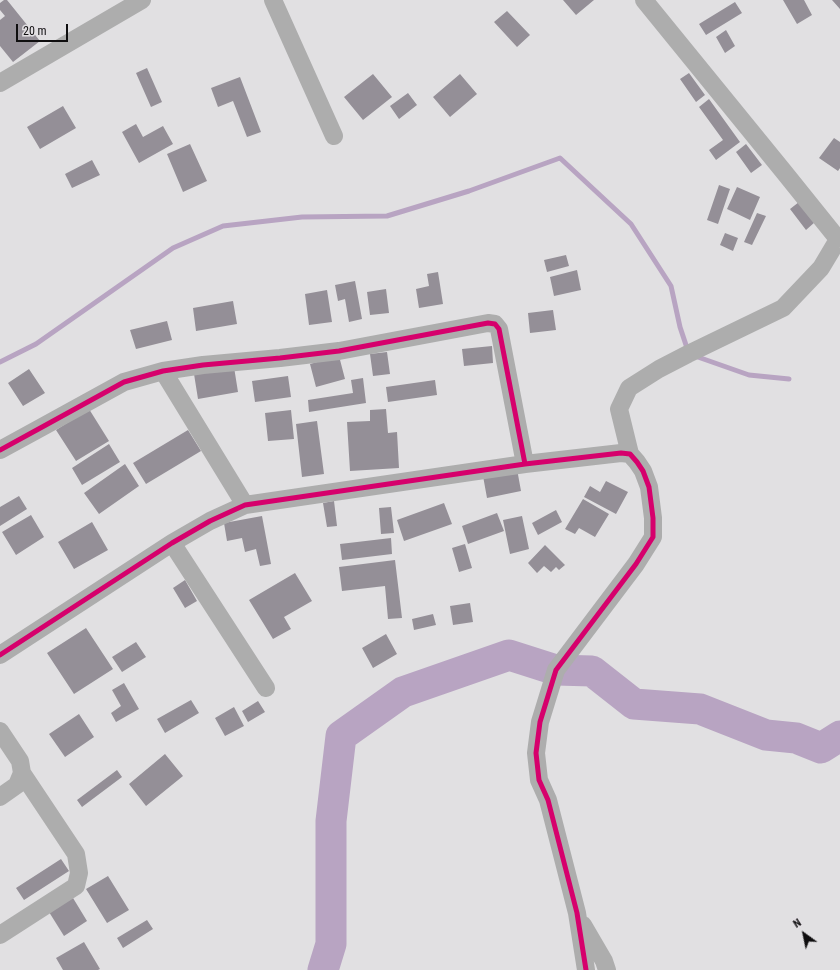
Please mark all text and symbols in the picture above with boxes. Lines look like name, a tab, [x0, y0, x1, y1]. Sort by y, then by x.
scale bar	[18, 16, 70, 42]
text: 20 m	[23, 24, 47, 38]
north arrow	[784, 914, 824, 954]
text: N	[791, 916, 804, 931]

